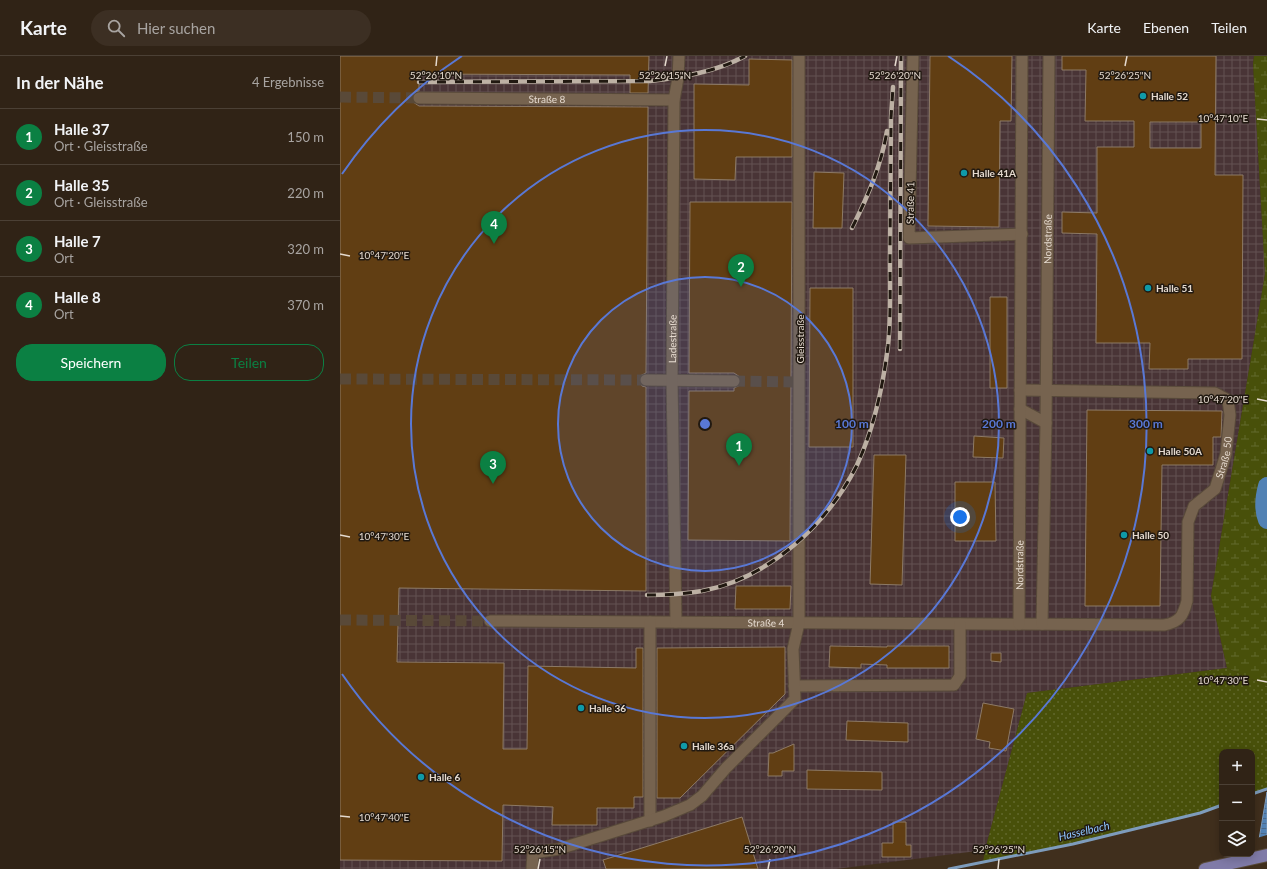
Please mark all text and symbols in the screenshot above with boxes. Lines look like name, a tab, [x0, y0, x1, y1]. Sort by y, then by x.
search box	[91, 10, 371, 46]
text: Karte	[20, 16, 67, 39]
icon: search	[105, 17, 127, 39]
text: Hier suchen	[137, 19, 215, 37]
text: Karte	[1087, 19, 1121, 36]
text: Ebenen	[1143, 19, 1189, 36]
text: Teilen	[1211, 19, 1247, 36]
text: 52°26'10"N	[410, 69, 462, 81]
text: 52°26'15"N	[639, 69, 691, 81]
text: 52°26'20"N	[869, 69, 921, 81]
text: 52°26'25"N	[1099, 69, 1151, 81]
text: In der Nähe	[16, 72, 104, 93]
text: 4 Ergebnisse	[252, 74, 324, 90]
place label: Halle 52	[1151, 90, 1188, 102]
marker: Halle 52	[1138, 91, 1148, 101]
street label: Straße 8	[529, 93, 566, 105]
text: 10°47'10"E	[1198, 112, 1248, 124]
text: Halle 37	[54, 120, 110, 138]
text: 1	[25, 129, 33, 145]
text: 150 m	[287, 129, 324, 145]
text: Ort · Gleisstraße	[54, 138, 148, 154]
place label: Halle 41A	[972, 167, 1016, 179]
marker: Halle 41A	[959, 168, 969, 178]
text: Halle 35	[54, 176, 110, 194]
street label: Straße 41	[904, 181, 916, 224]
text: 2	[25, 185, 33, 201]
text: 220 m	[287, 185, 324, 201]
text: Ort · Gleisstraße	[54, 194, 148, 210]
pin: 4	[481, 211, 507, 244]
street label: Nordstraße	[1041, 214, 1054, 264]
text: Halle 7	[54, 232, 101, 250]
text: 3	[25, 241, 33, 257]
text: 320 m	[287, 241, 324, 257]
text: 10°47'20"E	[359, 249, 409, 261]
text: Ort	[54, 250, 74, 266]
pin: 2	[728, 254, 754, 287]
place label: Halle 51	[1156, 282, 1193, 294]
marker: Halle 51	[1143, 283, 1153, 293]
text: Halle 8	[54, 288, 101, 306]
text: 4	[25, 297, 33, 313]
text: 370 m	[287, 297, 324, 313]
text: Ort	[54, 306, 74, 322]
street label: Gleisstraße	[794, 314, 806, 364]
street label: Ladestraße	[666, 315, 678, 363]
button: Speichern	[16, 344, 166, 381]
button: Teilen	[174, 344, 324, 381]
text: 10°47'20"E	[1198, 393, 1248, 405]
text: 100 m	[835, 416, 869, 431]
text: 200 m	[982, 416, 1016, 431]
text: 300 m	[1129, 416, 1163, 431]
centre of rings	[698, 417, 712, 431]
pin: 1	[726, 433, 752, 466]
street label: Straße 50	[1213, 436, 1234, 480]
place label: Halle 50A	[1158, 445, 1202, 457]
marker: Halle 50A	[1145, 446, 1155, 456]
pin: 3	[480, 451, 506, 484]
your location	[950, 507, 970, 527]
place label: Halle 50	[1132, 529, 1169, 541]
text: 10°47'30"E	[359, 530, 409, 542]
marker: Halle 50	[1119, 530, 1129, 540]
street label: Nordstraße	[1013, 540, 1025, 590]
street label: Straße 4	[748, 617, 785, 629]
text: 10°47'30"E	[1198, 674, 1248, 686]
place label: Halle 36	[589, 702, 626, 714]
marker: Halle 36	[576, 703, 586, 713]
place label: Halle 36a	[692, 740, 734, 752]
marker: Halle 36a	[679, 741, 689, 751]
map controls	[1219, 749, 1255, 857]
button: +	[1219, 749, 1255, 785]
place label: Halle 6	[429, 771, 460, 783]
marker: Halle 6	[416, 772, 426, 782]
button: −	[1219, 785, 1255, 821]
text: 10°47'40"E	[359, 811, 409, 823]
water label: Hasselbach	[1057, 818, 1111, 843]
button: layers	[1219, 821, 1255, 857]
text: 52°26'15"N	[514, 843, 566, 855]
text: 52°26'20"N	[744, 843, 796, 855]
text: 52°26'25"N	[973, 843, 1025, 855]

